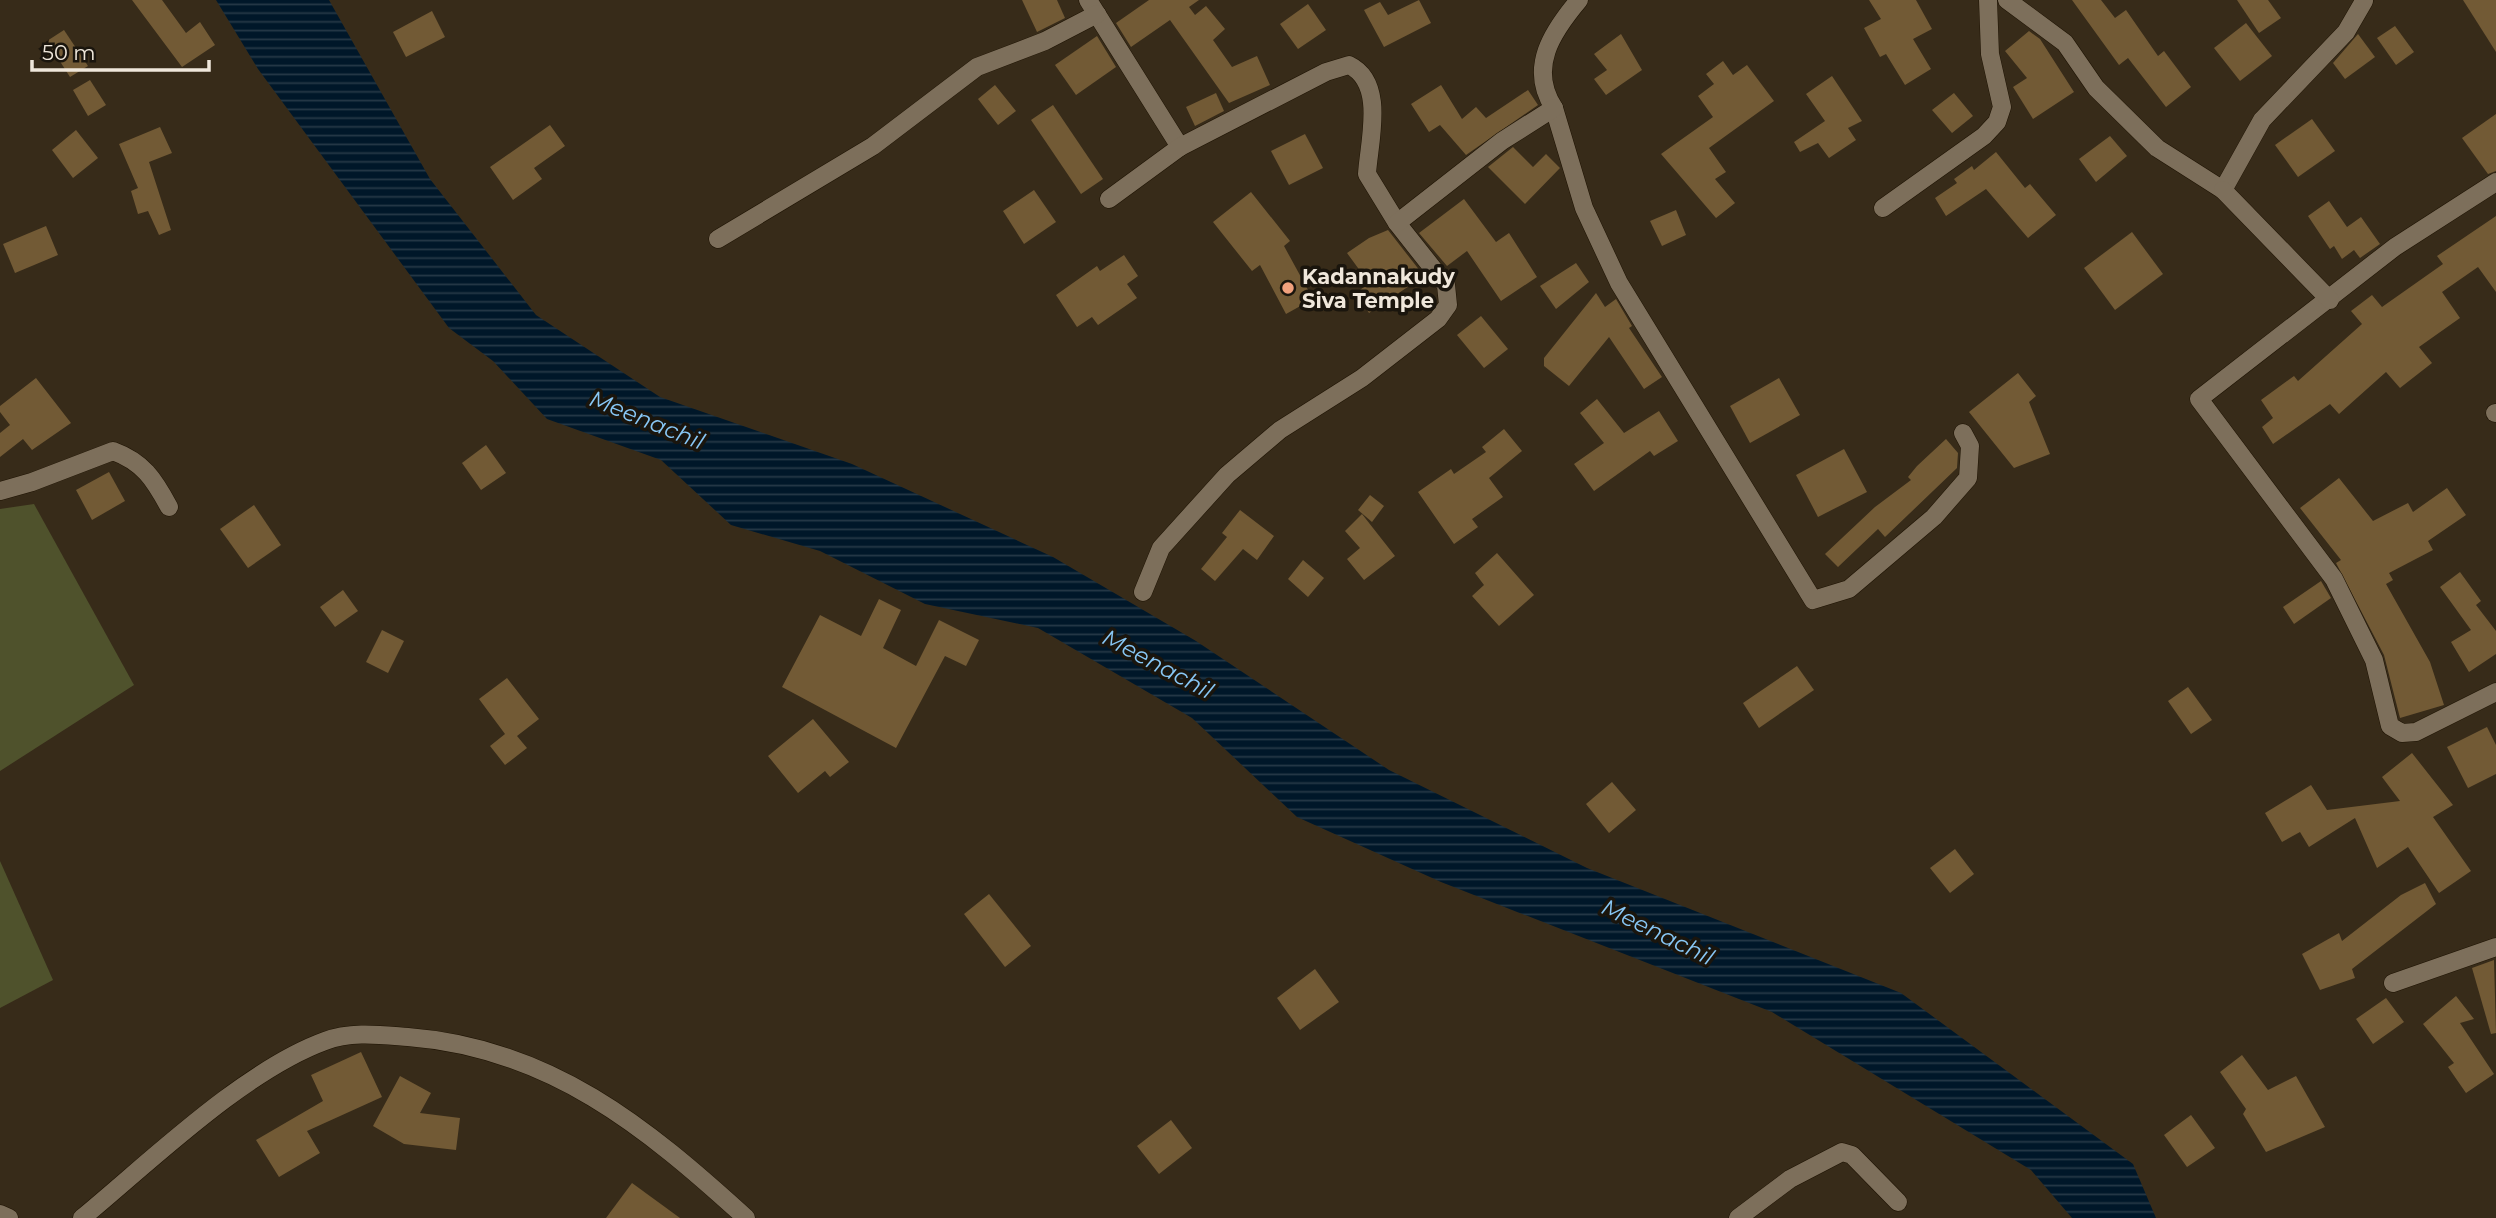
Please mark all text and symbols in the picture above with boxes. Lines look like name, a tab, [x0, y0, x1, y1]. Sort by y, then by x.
scale bar	[32, 28, 208, 72]
text: 50 m	[42, 40, 96, 65]
place label: Kadannakudy Siva Temple	[1302, 264, 1455, 313]
marker: Kadannakudy Siva Temple	[1280, 280, 1296, 296]
water label: Meenachil	[585, 384, 709, 456]
water label: Meenachil	[1098, 623, 1219, 705]
water label: Meenachil	[1597, 893, 1720, 972]

